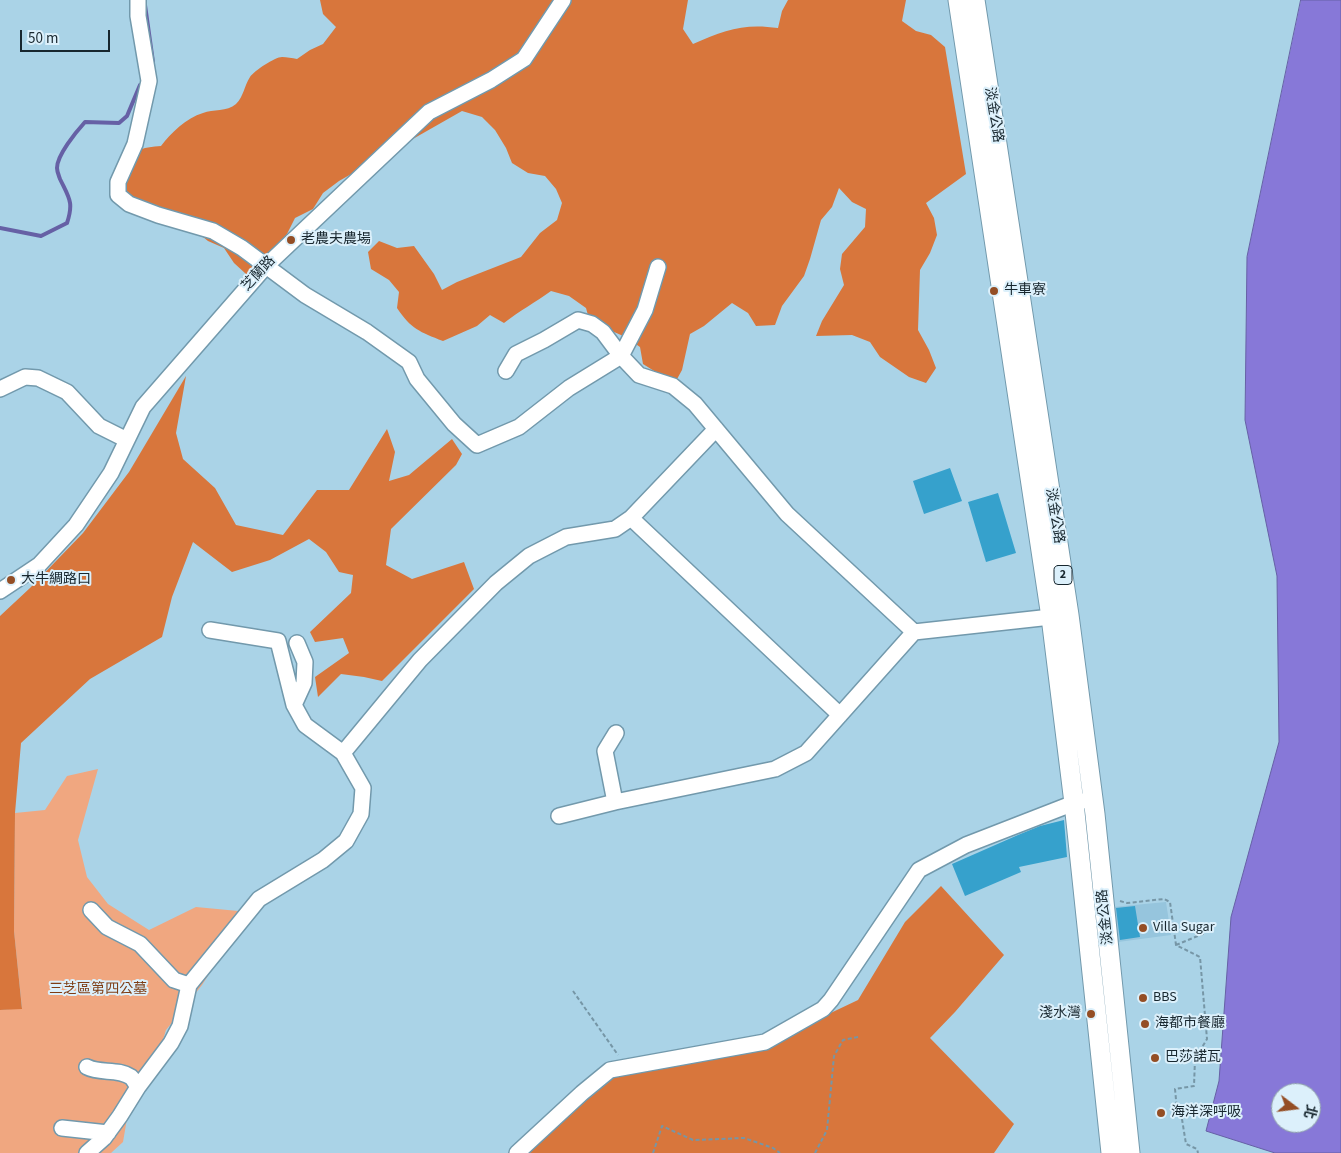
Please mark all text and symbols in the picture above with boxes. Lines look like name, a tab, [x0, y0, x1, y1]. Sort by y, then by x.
scale bar	[22, 20, 112, 52]
text: 50 m	[28, 28, 58, 49]
street label: 淡金公路	[980, 86, 1006, 144]
place label: 老農夫農場	[301, 232, 371, 248]
marker: 老農夫農場	[285, 234, 297, 246]
street label: 芝蘭路	[239, 253, 279, 295]
place label: 牛車寮	[1004, 283, 1046, 299]
marker: 牛車寮	[988, 285, 1000, 297]
street label: 淡金公路	[1041, 487, 1067, 545]
road number: 2	[1054, 566, 1072, 584]
place label: 大牛綢路口	[21, 572, 91, 588]
marker: 大牛綢路口	[5, 574, 17, 586]
street label: 淡金公路	[1095, 888, 1117, 946]
place label: Villa Sugar	[1153, 920, 1214, 936]
marker: Villa Sugar	[1137, 922, 1149, 934]
park label: 三芝區第四公墓	[49, 982, 147, 998]
place label: BBS	[1153, 990, 1177, 1006]
marker: BBS	[1137, 992, 1149, 1004]
place label: 淺水灣	[1039, 1006, 1081, 1022]
marker: 淺水灣	[1085, 1008, 1097, 1020]
place label: 海都市餐廳	[1155, 1016, 1225, 1032]
marker: 海都市餐廳	[1139, 1018, 1151, 1030]
place label: 巴莎諾瓦	[1165, 1050, 1221, 1066]
marker: 巴莎諾瓦	[1149, 1052, 1161, 1064]
north arrow	[1271, 1083, 1321, 1133]
text: 北	[1298, 1102, 1321, 1121]
place label: 海洋深呼吸	[1171, 1105, 1241, 1121]
marker: 海洋深呼吸	[1155, 1107, 1167, 1119]

